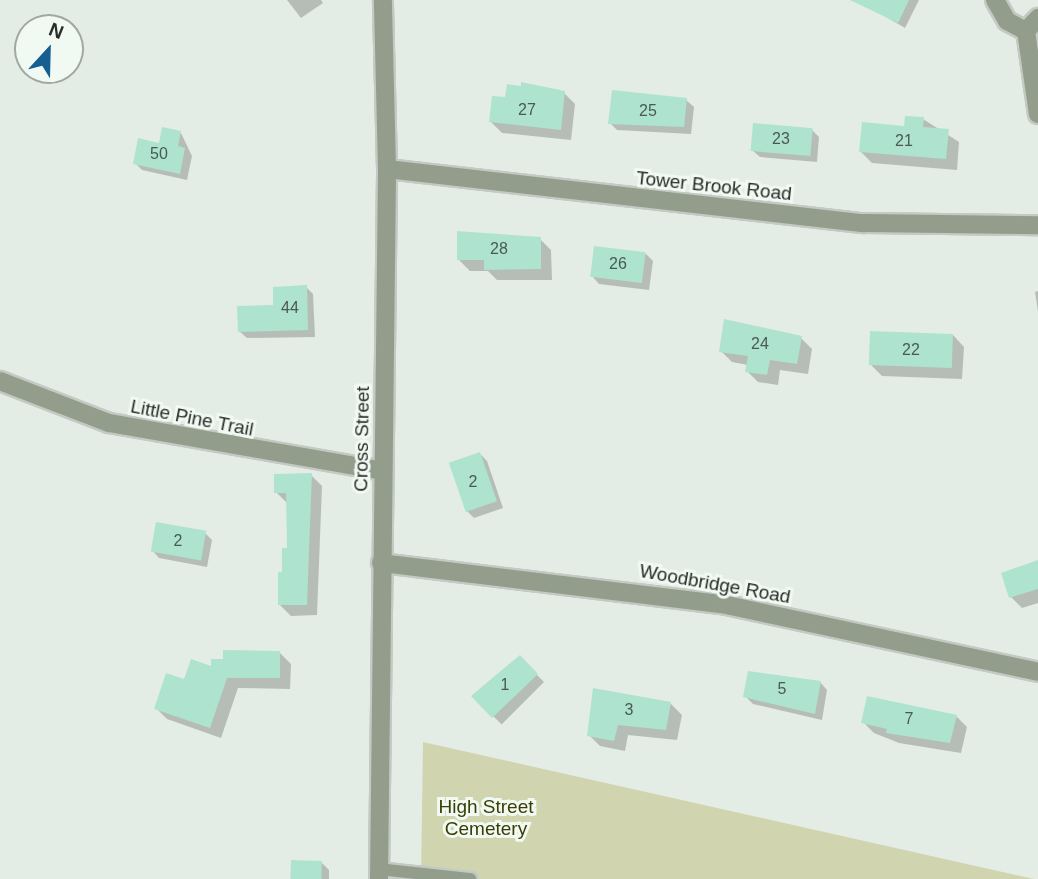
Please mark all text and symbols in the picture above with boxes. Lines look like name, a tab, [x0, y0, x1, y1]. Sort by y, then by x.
north arrow	[14, 14, 84, 84]
text: N	[46, 19, 67, 43]
house number: 27	[518, 100, 536, 120]
house number: 25	[639, 101, 657, 121]
house number: 23	[772, 129, 790, 149]
house number: 21	[895, 131, 913, 151]
house number: 50	[150, 144, 168, 164]
street label: Tower Brook Road	[635, 166, 793, 206]
house number: 28	[490, 239, 508, 259]
house number: 26	[609, 254, 627, 274]
house number: 44	[281, 298, 299, 318]
house number: 24	[751, 334, 769, 354]
house number: 22	[902, 340, 920, 360]
street label: Cross Street	[350, 386, 374, 492]
street label: Little Pine Trail	[128, 395, 256, 441]
house number: 2	[469, 472, 477, 492]
house number: 2	[174, 531, 182, 551]
street label: Woodbridge Road	[638, 560, 792, 608]
house number: 1	[501, 675, 509, 695]
house number: 5	[778, 679, 786, 699]
house number: 3	[625, 700, 633, 720]
house number: 7	[905, 709, 913, 729]
park label: High Street Cemetery	[438, 796, 534, 840]

